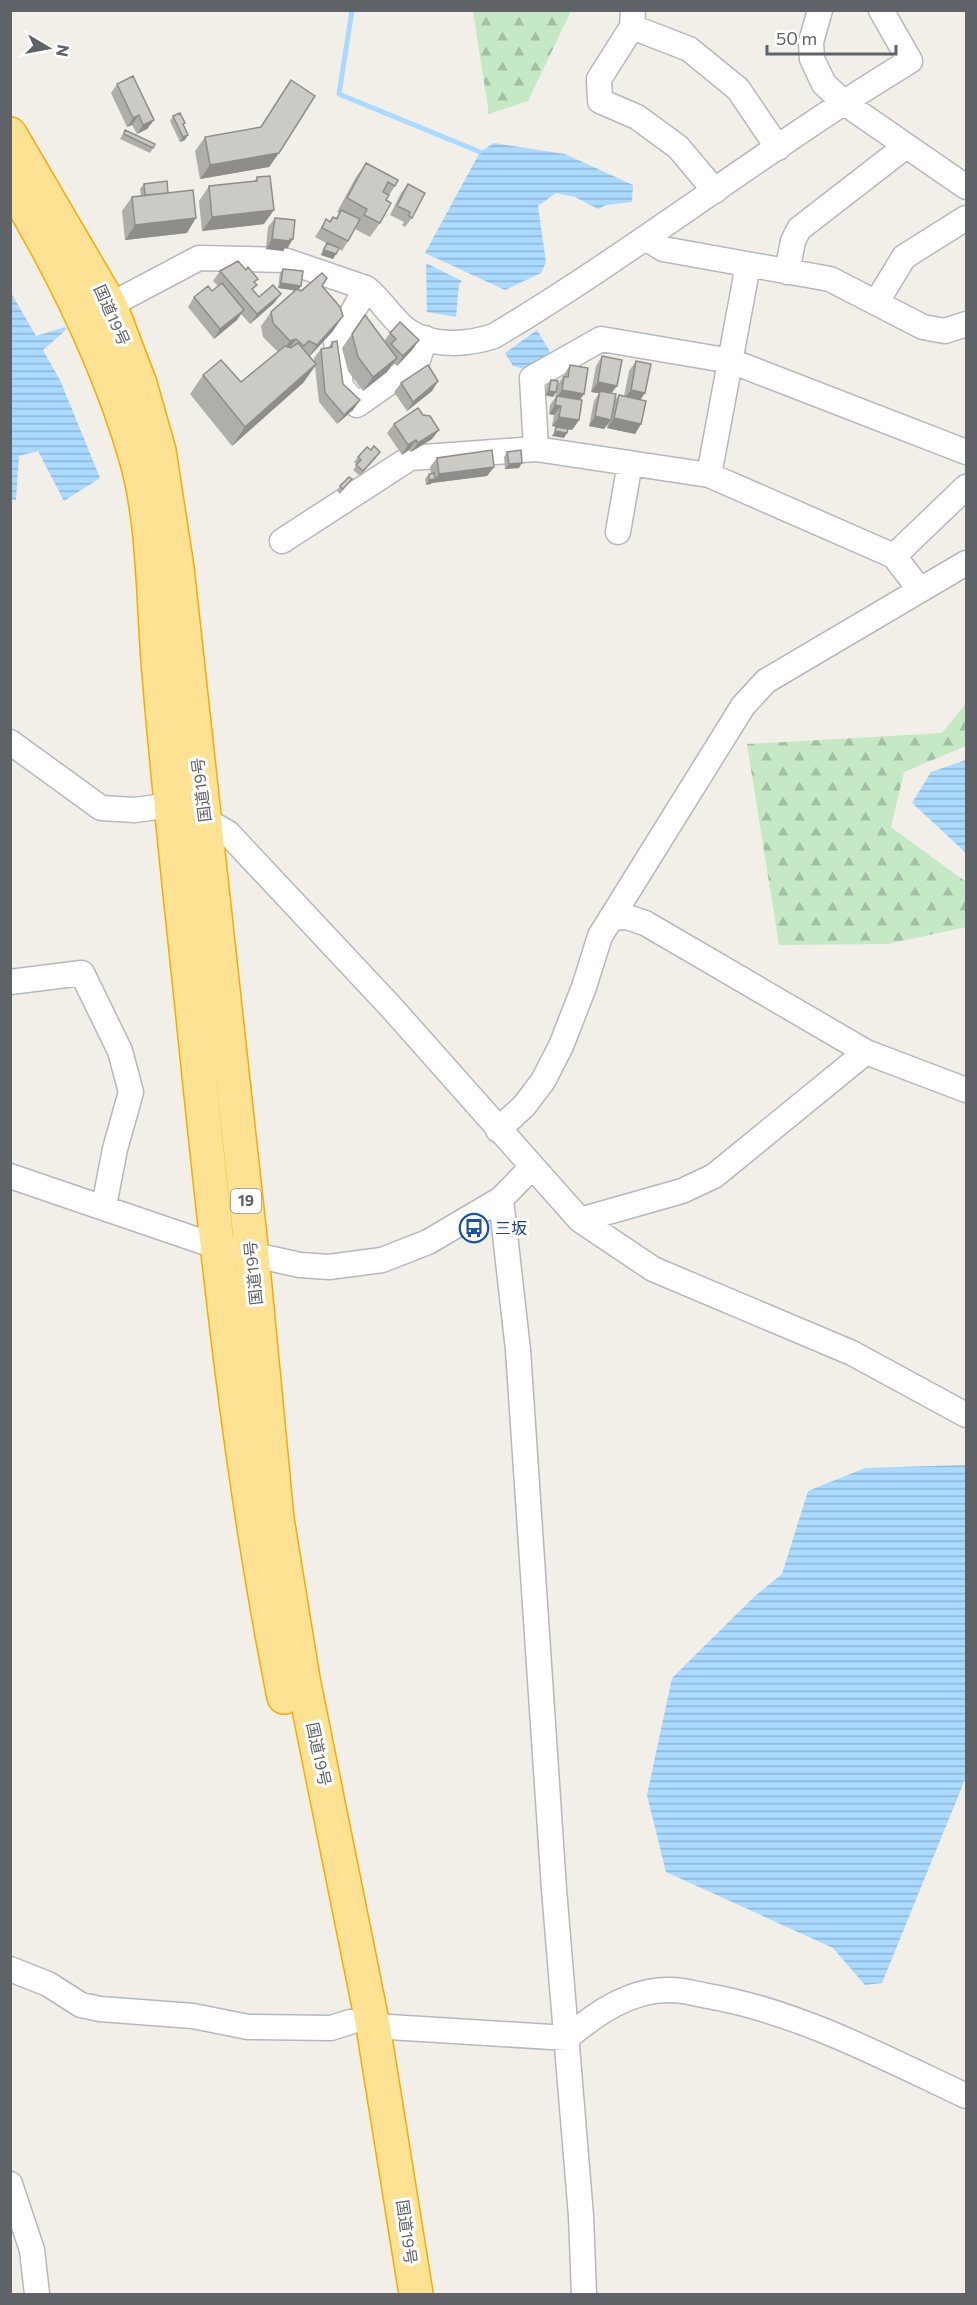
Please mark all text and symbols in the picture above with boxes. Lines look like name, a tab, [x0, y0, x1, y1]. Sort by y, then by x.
north arrow	[18, 18, 78, 78]
scale bar	[767, 18, 896, 56]
text: 50 m	[776, 27, 817, 49]
text: N	[53, 43, 74, 58]
street label: 国道19号	[91, 281, 134, 348]
street label: 国道19号	[187, 757, 214, 823]
road number: 19	[231, 1189, 261, 1213]
bus stop icon: 三坂	[458, 1212, 490, 1244]
place label: 三坂	[495, 1218, 527, 1237]
street label: 国道19号	[240, 1240, 265, 1306]
street label: 国道19号	[303, 1720, 335, 1787]
street label: 国道19号	[394, 2199, 421, 2265]

